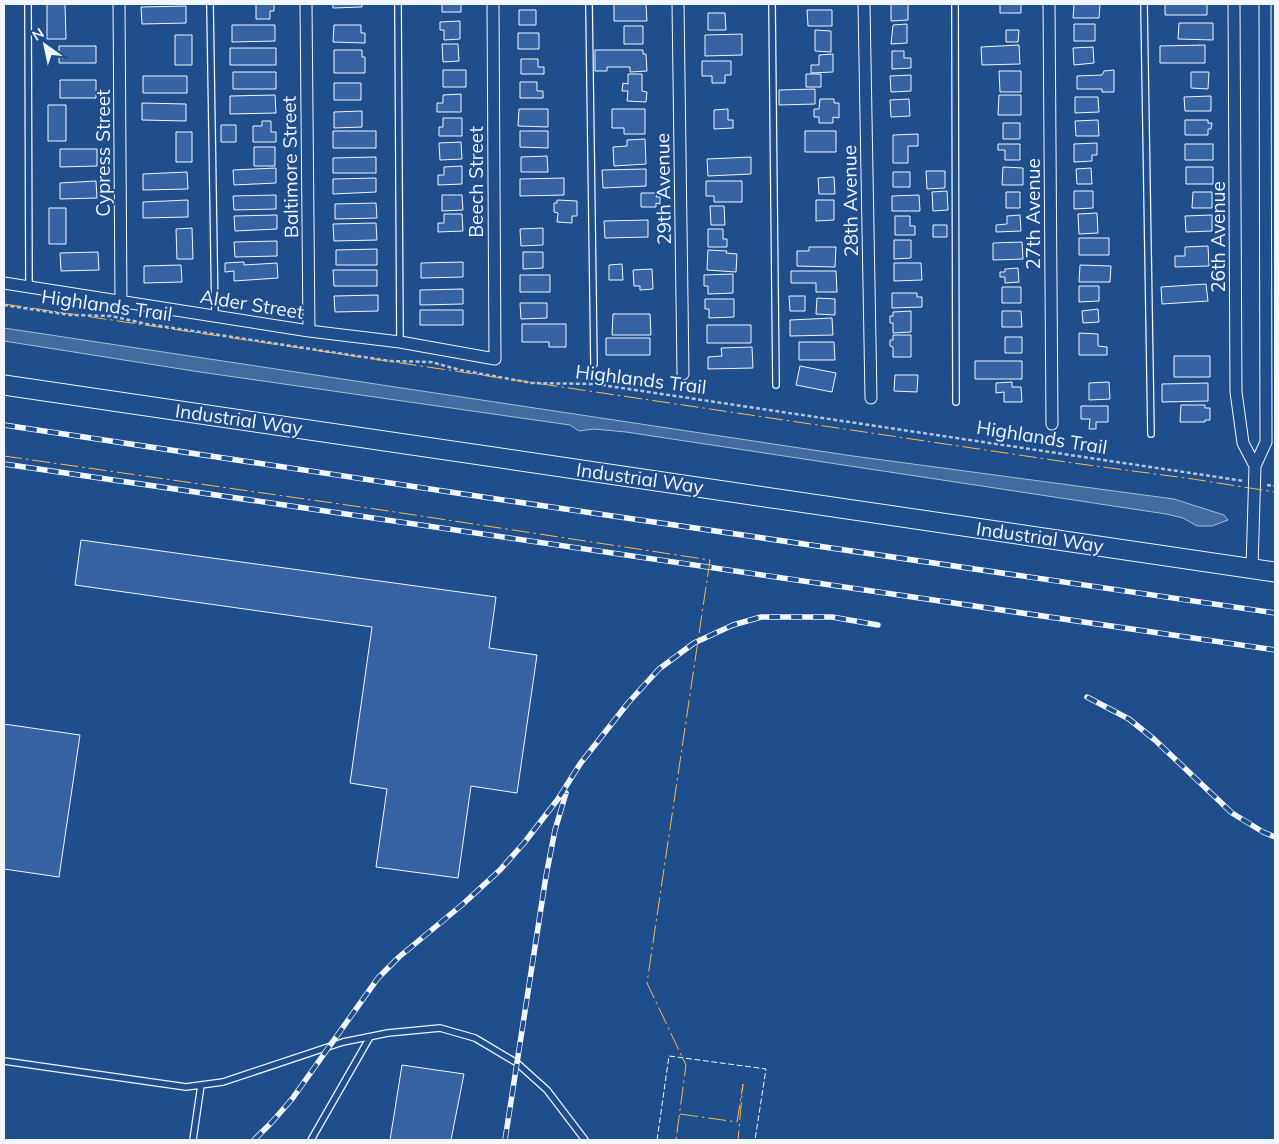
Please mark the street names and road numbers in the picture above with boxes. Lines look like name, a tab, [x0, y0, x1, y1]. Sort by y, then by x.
street label: Cypress Street	[91, 89, 115, 217]
street label: Baltimore Street	[277, 95, 303, 238]
street label: Beech Street	[464, 126, 488, 238]
street label: 29th Avenue	[650, 133, 676, 245]
street label: 28th Avenue	[837, 145, 863, 257]
street label: 27th Avenue	[1021, 158, 1045, 270]
street label: 26th Avenue	[1206, 181, 1230, 293]
street label: Highlands Trail	[40, 284, 174, 326]
street label: Alder Street	[198, 284, 306, 324]
street label: Highlands Trail	[574, 359, 708, 399]
street label: Industrial Way	[174, 398, 304, 440]
street label: Highlands Trail	[975, 415, 1109, 459]
street label: Industrial Way	[575, 457, 705, 499]
street label: Industrial Way	[975, 516, 1105, 558]

